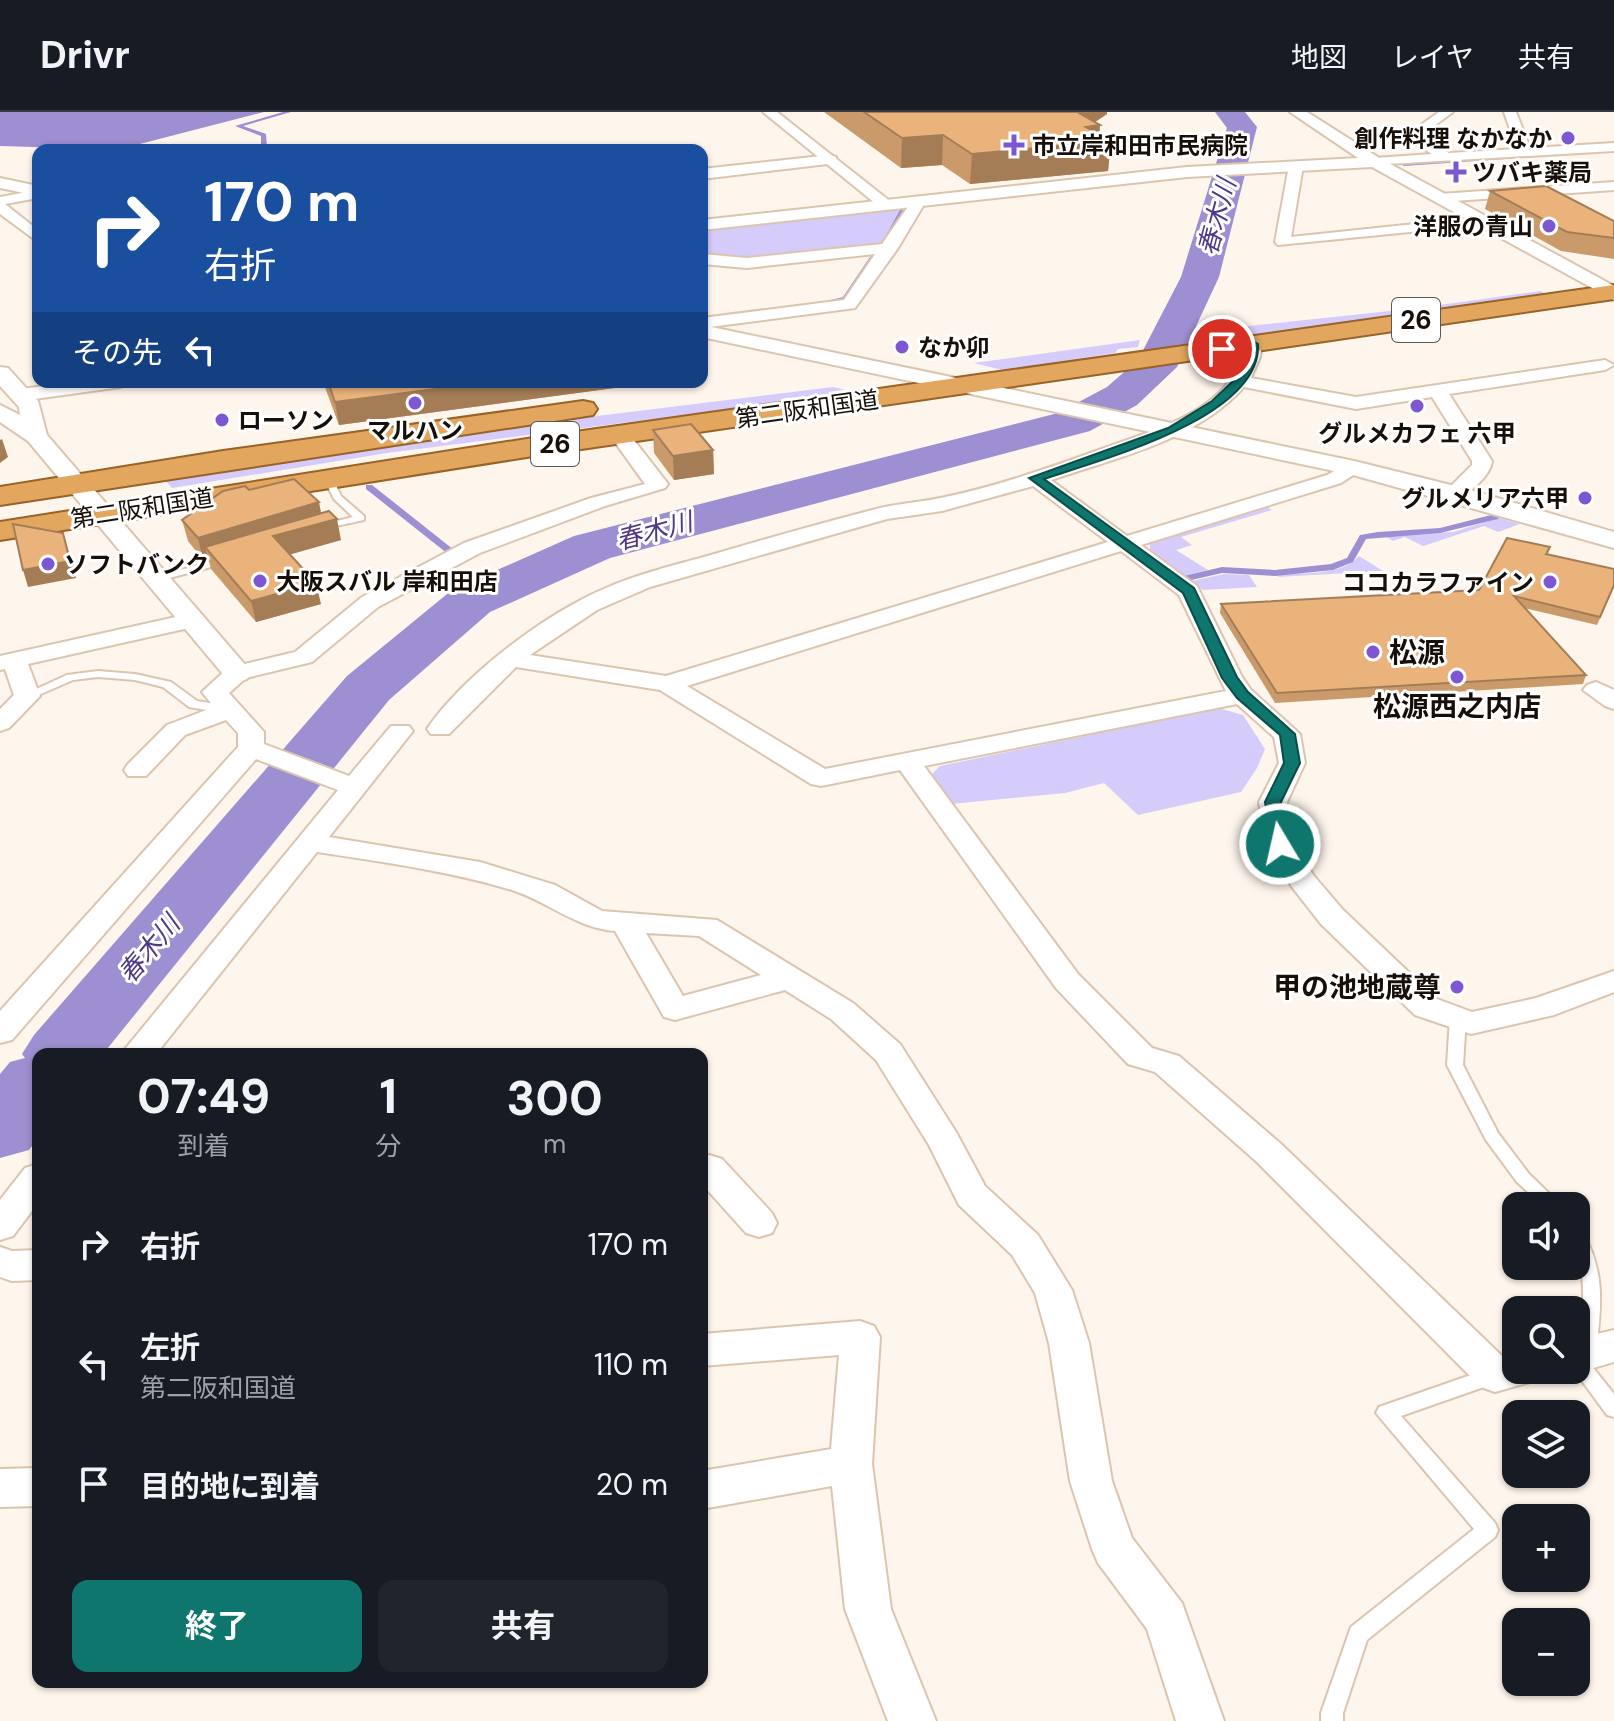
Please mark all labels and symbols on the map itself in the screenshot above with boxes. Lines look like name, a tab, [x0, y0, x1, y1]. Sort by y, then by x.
place label: 創作料理 なかなか	[1354, 123, 1552, 154]
marker: 創作料理 なかなか	[1559, 129, 1577, 147]
place label: 市立岸和田市民病院	[1032, 130, 1248, 161]
marker: 市立岸和田市民病院	[1003, 134, 1025, 156]
place label: ツバキ薬局	[1472, 157, 1592, 188]
marker: ツバキ薬局	[1447, 163, 1465, 181]
water label: 春木川	[1190, 172, 1244, 259]
place label: 洋服の青山	[1413, 211, 1533, 242]
marker: 洋服の青山	[1540, 217, 1558, 235]
road number: 26	[1392, 298, 1440, 342]
pin	[1188, 315, 1256, 383]
place label: なか卯	[918, 332, 990, 363]
marker: なか卯	[893, 338, 911, 356]
street label: 第二阪和国道	[734, 384, 880, 434]
marker: マルハン	[406, 394, 424, 412]
marker: グルメカフェ 六甲	[1408, 397, 1426, 415]
place label: ローソン	[238, 405, 334, 436]
marker: ローソン	[213, 411, 231, 429]
place label: マルハン	[367, 415, 463, 446]
place label: グルメカフェ 六甲	[1318, 418, 1516, 449]
road number: 26	[531, 422, 579, 466]
street label: 第二阪和国道	[68, 481, 216, 535]
place label: グルメリア六甲	[1401, 483, 1569, 514]
marker: グルメリア六甲	[1576, 489, 1594, 507]
water label: 春木川	[612, 504, 699, 558]
place label: ソフトバンク	[64, 549, 209, 580]
marker: ソフトバンク	[39, 555, 57, 573]
place label: 大阪スバル 岸和田店	[276, 566, 498, 597]
place label: ココカラファイン	[1342, 567, 1534, 598]
marker: 大阪スバル 岸和田店	[251, 572, 269, 590]
marker: ココカラファイン	[1541, 573, 1559, 591]
place label: 松源	[1389, 634, 1445, 671]
marker: 松源	[1364, 643, 1382, 661]
marker: 松源西之内店	[1448, 668, 1466, 686]
place label: 松源西之内店	[1373, 688, 1541, 725]
position arrow	[1238, 802, 1322, 886]
water label: 春木川	[111, 906, 189, 990]
place label: 甲の池地蔵尊	[1273, 969, 1441, 1006]
marker: 甲の池地蔵尊	[1448, 978, 1466, 996]

